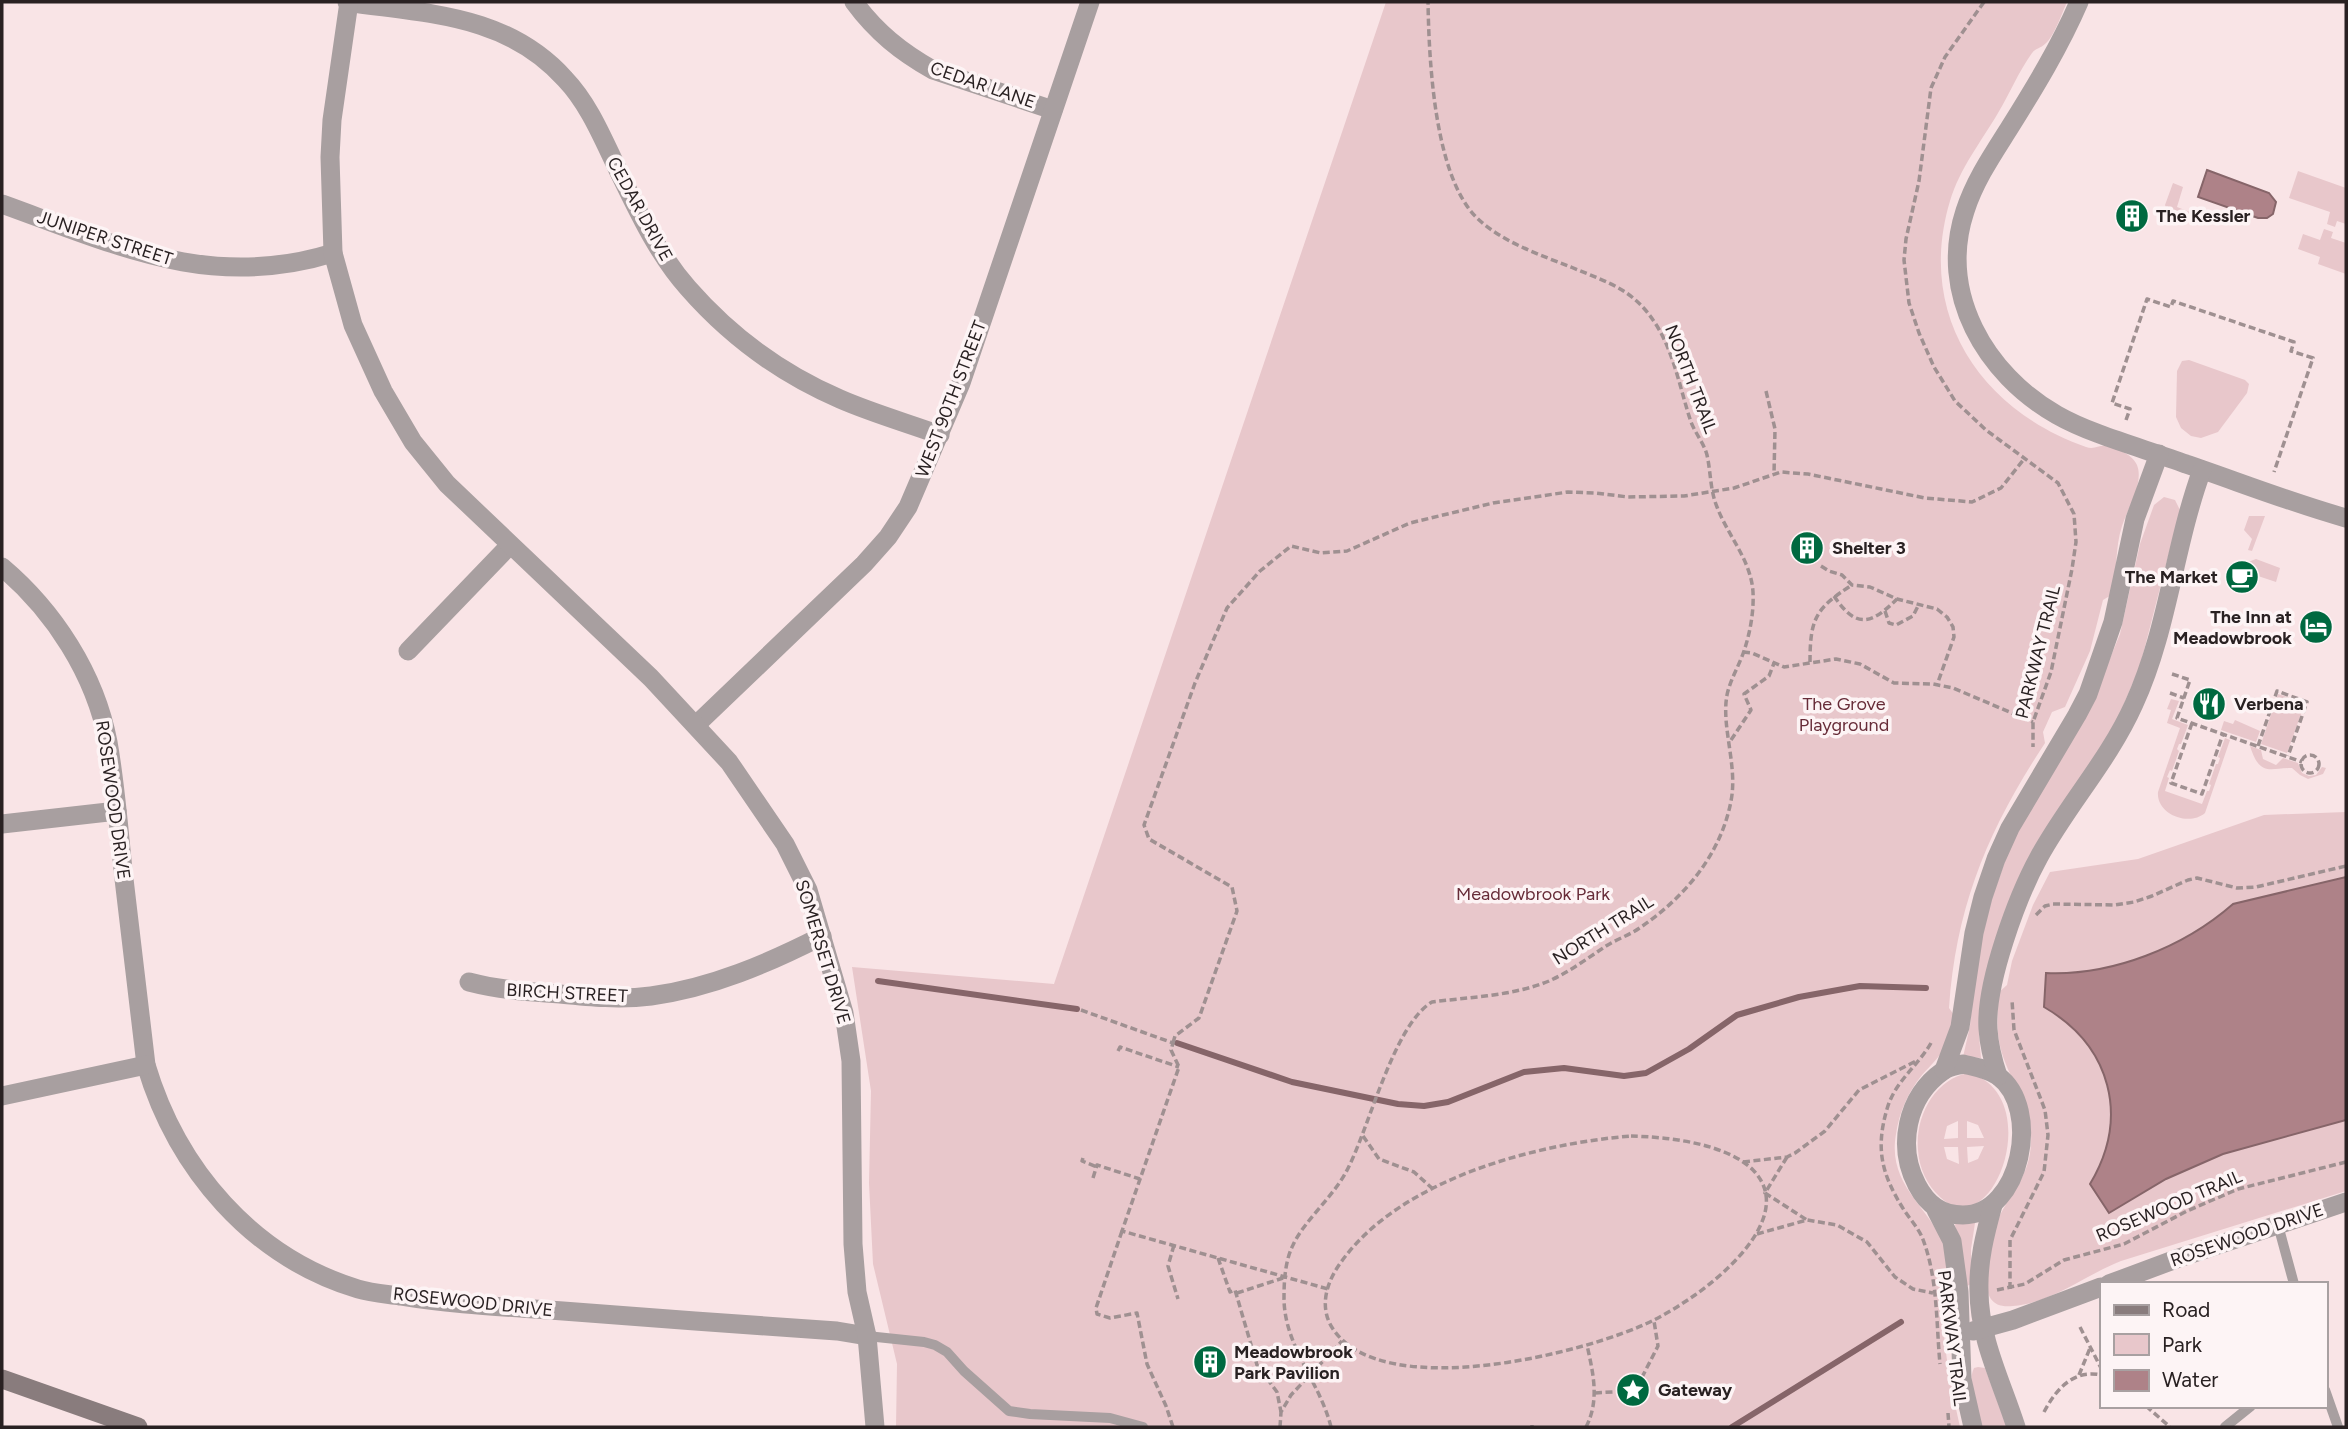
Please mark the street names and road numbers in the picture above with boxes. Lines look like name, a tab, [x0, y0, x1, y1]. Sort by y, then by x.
street label: CEDAR LANE	[927, 57, 1039, 113]
street label: CEDAR DRIVE	[602, 153, 678, 265]
street label: JUNIPER STREET	[34, 206, 176, 270]
street label: WEST 90TH STREET	[911, 317, 991, 481]
street label: NORTH TRAIL	[1660, 322, 1722, 437]
street label: PARKWAY TRAIL	[2011, 582, 2065, 721]
street label: ROSEWOOD DRIVE	[91, 719, 135, 881]
street label: SOMERSET DRIVE	[791, 877, 855, 1027]
street label: NORTH TRAIL	[1549, 890, 1658, 970]
street label: BIRCH STREET	[506, 979, 628, 1007]
street label: ROSEWOOD TRAIL	[2093, 1165, 2246, 1247]
street label: ROSEWOOD DRIVE	[2167, 1198, 2327, 1272]
street label: PARKWAY TRAIL	[1933, 1269, 1971, 1408]
street label: ROSEWOOD DRIVE	[392, 1283, 554, 1321]

